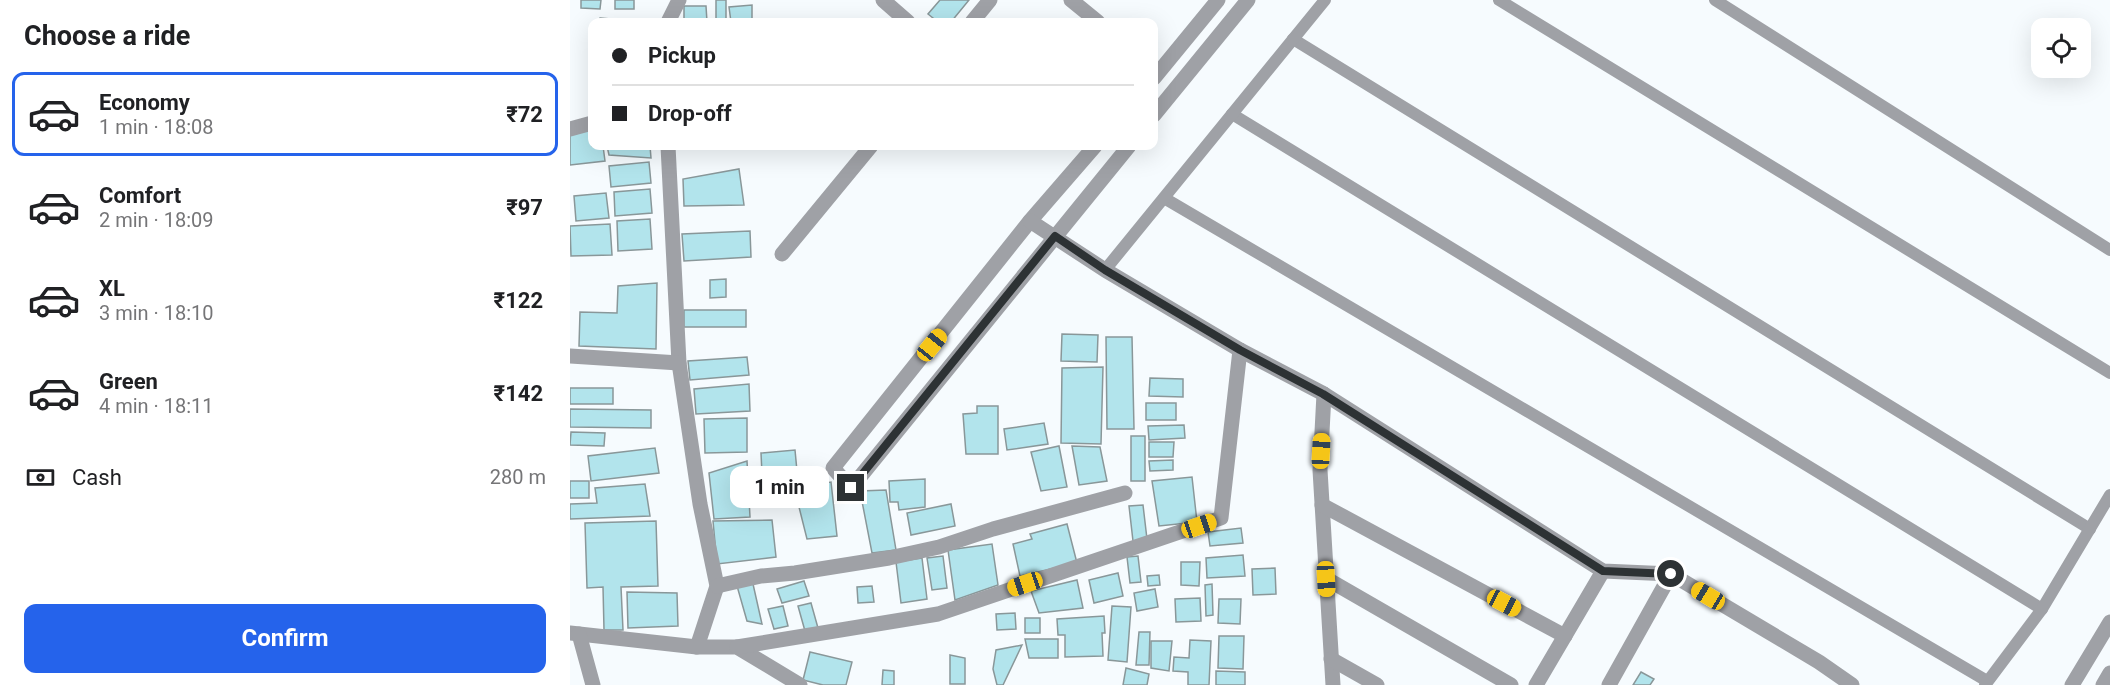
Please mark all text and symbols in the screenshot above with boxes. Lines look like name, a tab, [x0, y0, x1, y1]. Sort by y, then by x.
map controls	[2031, 18, 2091, 78]
button: locate	[2031, 18, 2091, 78]
text: Choose a ride	[24, 20, 190, 52]
text: Pickup	[648, 43, 716, 68]
icon: car	[27, 87, 81, 141]
text: Economy	[99, 90, 190, 115]
text: Drop-off	[648, 101, 732, 126]
text: ₹72	[506, 102, 543, 127]
text: 1 min · 18:08	[99, 115, 214, 139]
icon: car	[27, 180, 81, 234]
text: Comfort	[99, 183, 181, 208]
text: ₹97	[506, 195, 543, 220]
text: 2 min · 18:09	[99, 208, 214, 232]
icon: car	[27, 273, 81, 327]
text: XL	[99, 276, 125, 301]
text: ₹122	[494, 288, 543, 313]
text: 3 min · 18:10	[99, 301, 214, 325]
car	[914, 325, 950, 365]
icon: car	[27, 366, 81, 420]
text: Green	[99, 369, 158, 394]
text: ₹142	[494, 381, 543, 406]
text: 4 min · 18:11	[99, 394, 214, 418]
car	[1311, 433, 1331, 469]
icon: cash	[24, 461, 57, 494]
text: Cash	[72, 465, 122, 490]
text: 280 m	[490, 465, 546, 489]
callout: 1 min	[731, 467, 830, 509]
route end	[837, 474, 864, 501]
text: 1 min	[754, 475, 805, 499]
car	[1179, 512, 1219, 540]
route start	[1657, 560, 1684, 587]
car	[1316, 561, 1336, 597]
car	[1005, 570, 1045, 598]
car	[1688, 579, 1728, 613]
car	[1484, 587, 1524, 619]
button: Confirm	[24, 604, 546, 673]

